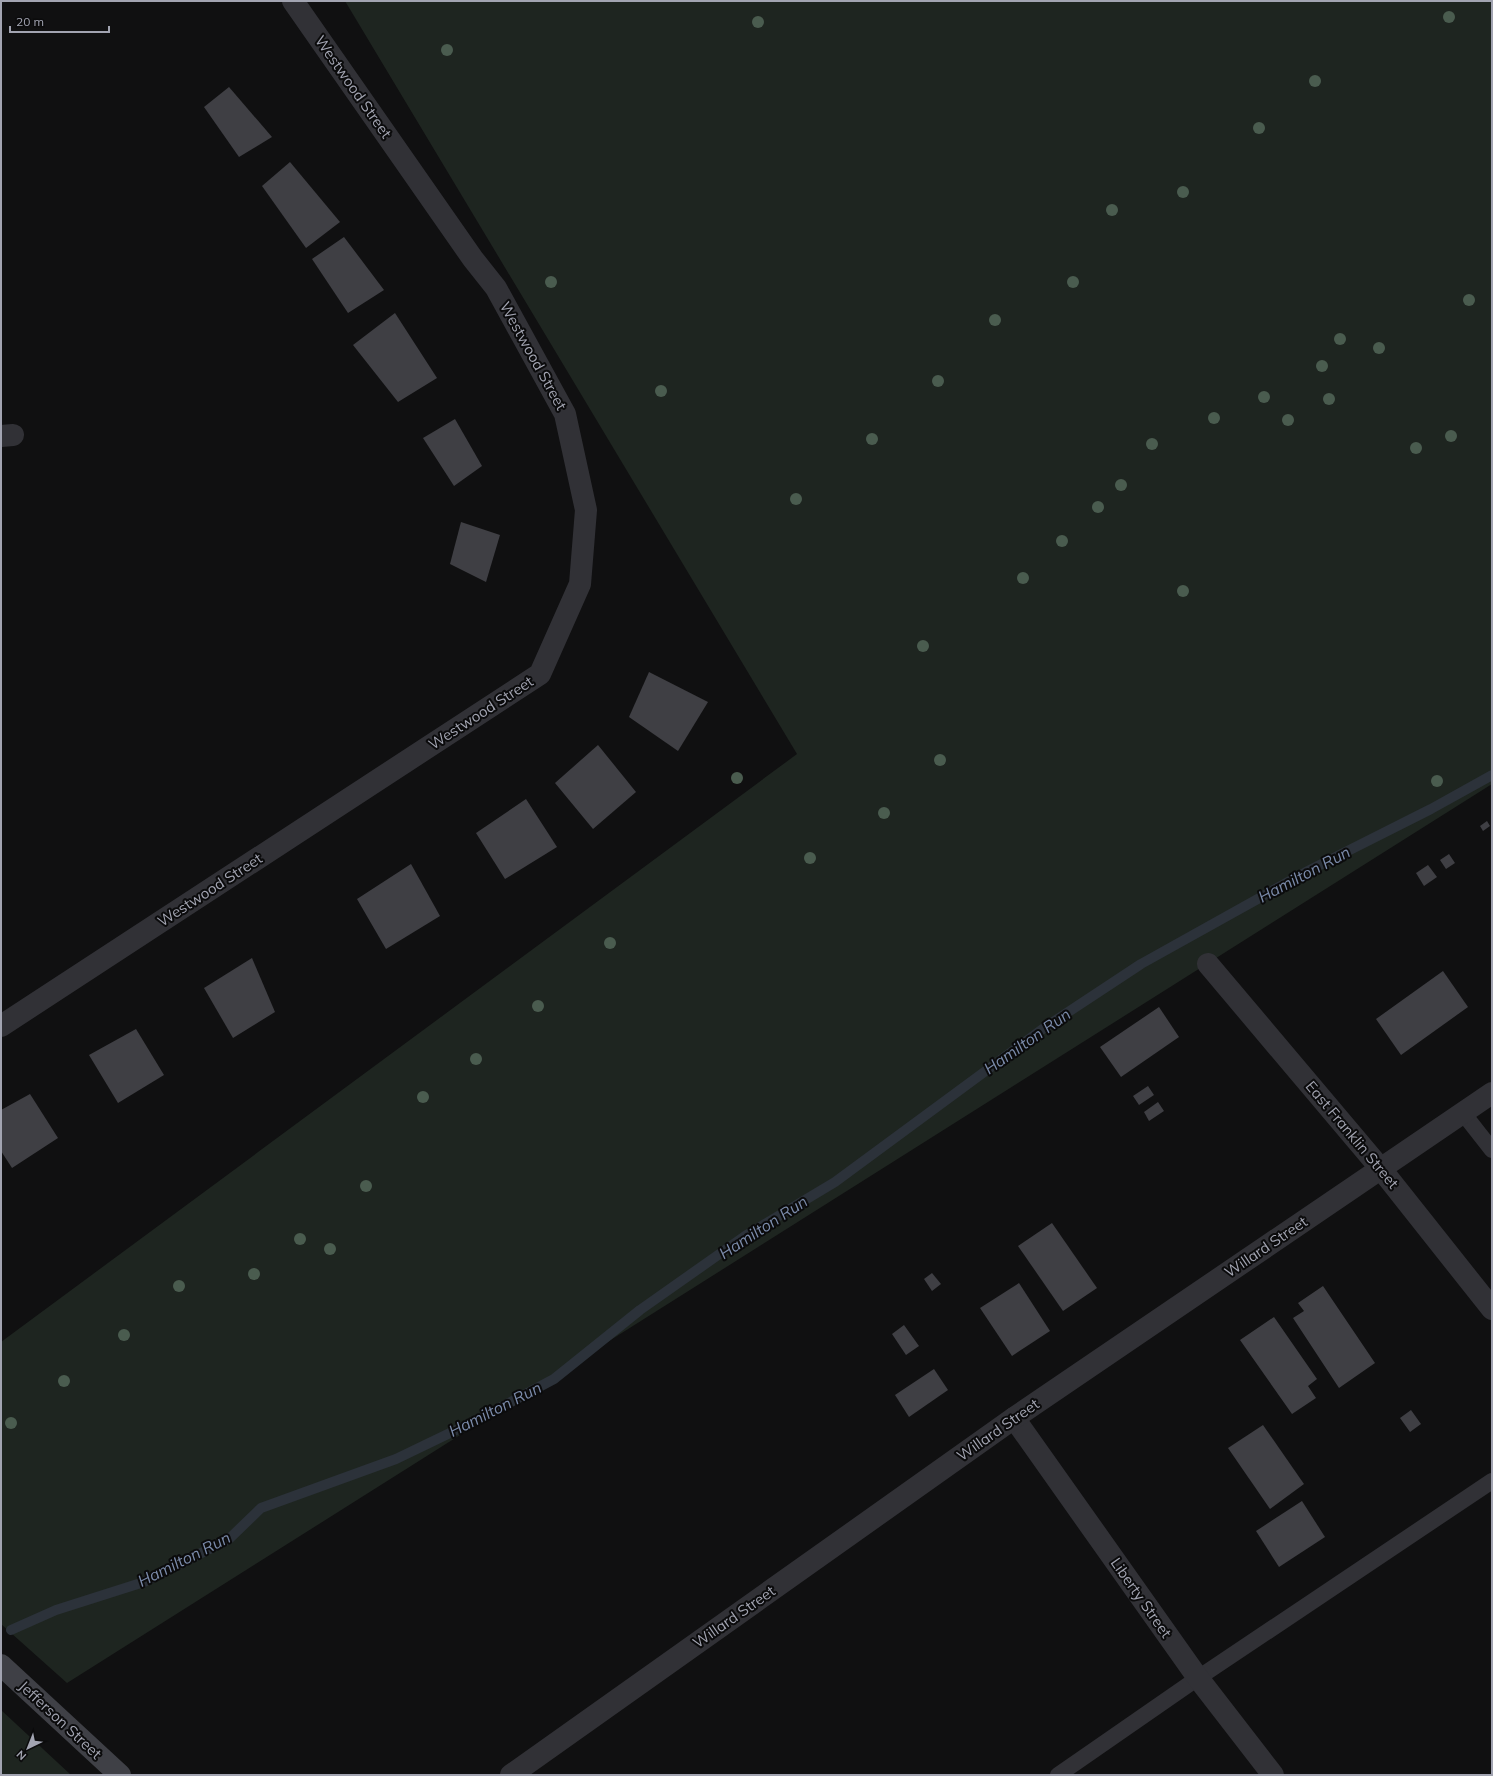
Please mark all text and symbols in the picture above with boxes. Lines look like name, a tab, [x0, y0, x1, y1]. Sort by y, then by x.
scale bar	[10, 8, 109, 34]
text: 20 m	[16, 14, 44, 29]
street label: Westwood Street	[311, 32, 396, 142]
street label: Westwood Street	[496, 298, 571, 413]
street label: Westwood Street	[425, 672, 537, 754]
water label: Hamilton Run	[1255, 841, 1353, 907]
street label: Westwood Street	[154, 849, 266, 931]
water label: Hamilton Run	[980, 1004, 1074, 1078]
street label: East Franklin Street	[1302, 1077, 1403, 1192]
water label: Hamilton Run	[715, 1191, 811, 1263]
street label: Willard Street	[1221, 1212, 1311, 1281]
water label: Hamilton Run	[445, 1377, 545, 1441]
street label: Willard Street	[953, 1394, 1043, 1465]
water label: Hamilton Run	[134, 1527, 234, 1591]
street label: Liberty Street	[1107, 1554, 1176, 1641]
street label: Willard Street	[689, 1581, 779, 1652]
street label: Jefferson Street	[15, 1676, 106, 1763]
north arrow	[8, 1728, 48, 1768]
text: N	[13, 1747, 29, 1763]

